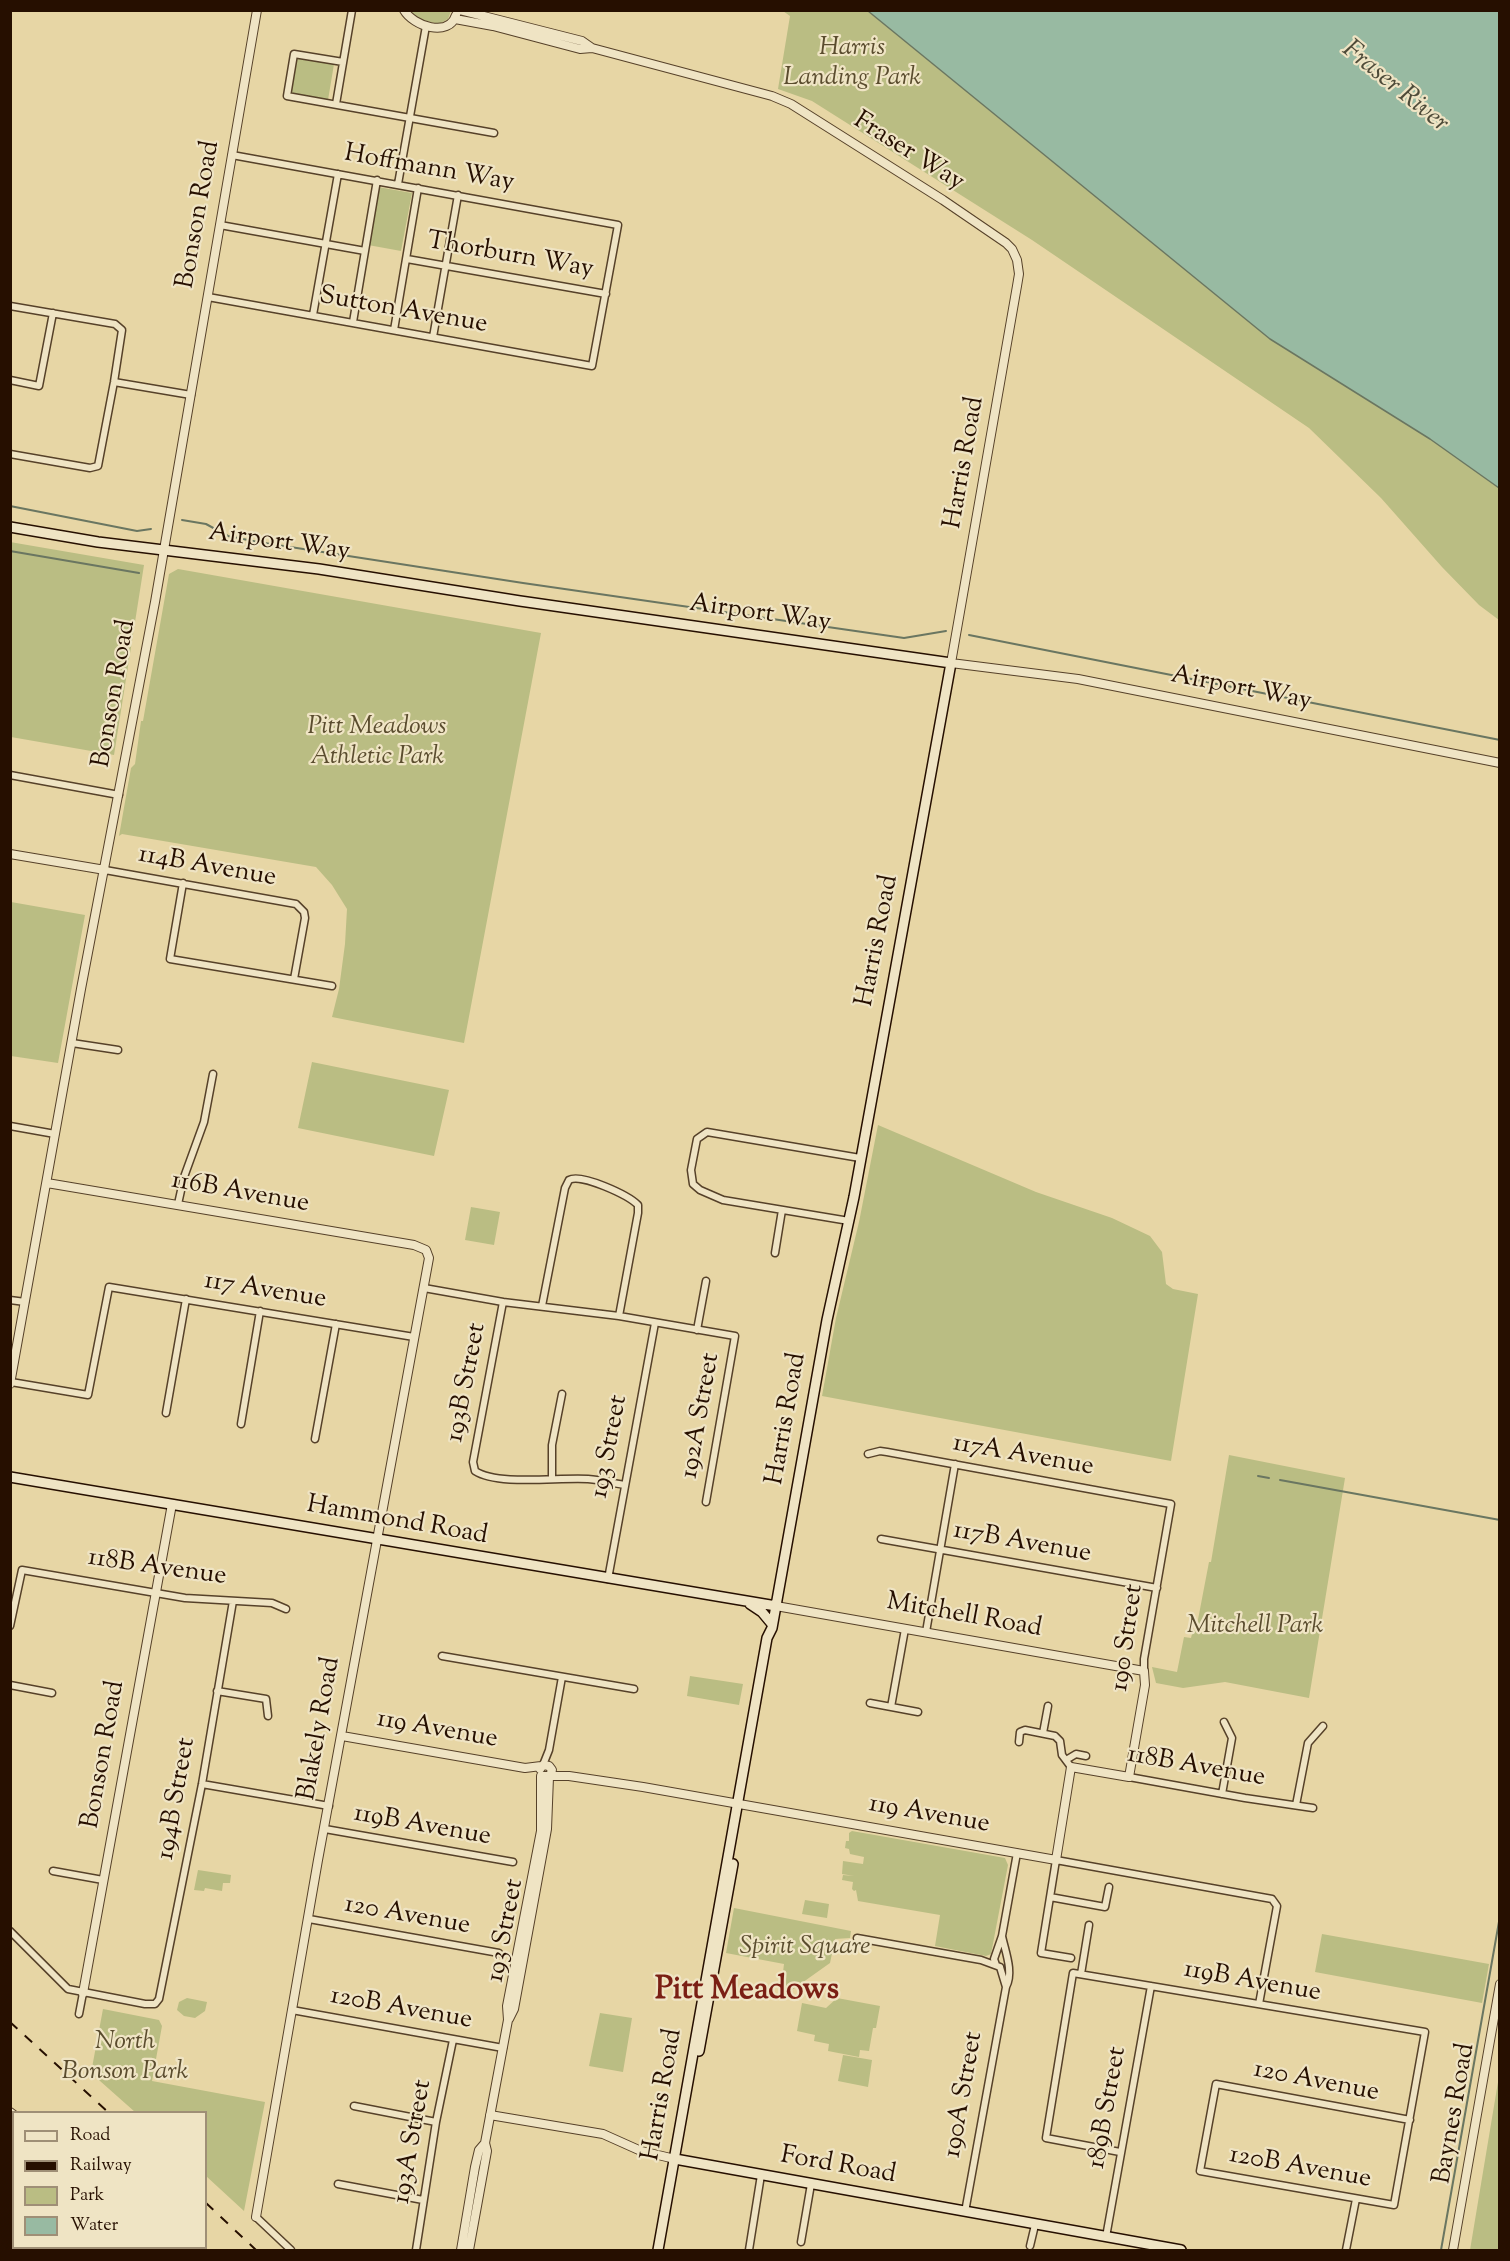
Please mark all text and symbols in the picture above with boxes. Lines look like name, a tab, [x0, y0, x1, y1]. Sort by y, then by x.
park label: Harris Landing Park	[783, 34, 921, 96]
water label: Fraser River	[1334, 35, 1454, 141]
street label: Fraser Way	[847, 107, 969, 199]
street label: Bonson Road	[172, 139, 228, 291]
street label: Hoffmann Way	[341, 140, 517, 200]
street label: Thorburn Way	[424, 227, 596, 287]
street label: Sutton Avenue	[316, 282, 490, 342]
street label: Harris Road	[939, 395, 993, 531]
street label: Airport Way	[206, 519, 352, 569]
street label: Airport Way	[687, 590, 833, 640]
street label: Bonson Road	[88, 618, 144, 770]
street label: Airport Way	[1168, 661, 1314, 719]
park label: Pitt Meadows Athletic Park	[308, 713, 446, 774]
street label: 114B Avenue	[136, 841, 278, 895]
street label: Harris Road	[851, 873, 907, 1009]
street label: 116B Avenue	[169, 1167, 311, 1221]
street label: 117 Avenue	[202, 1267, 328, 1317]
street label: 193B Street	[441, 1321, 495, 1445]
street label: 192A Street	[676, 1351, 728, 1481]
street label: Harris Road	[761, 1351, 815, 1487]
street label: 193 Street	[586, 1393, 636, 1501]
street label: 117A Avenue	[950, 1429, 1096, 1485]
street label: Hammond Road	[304, 1491, 490, 1553]
street label: 117B Avenue	[951, 1517, 1093, 1571]
street label: 118B Avenue	[86, 1544, 228, 1594]
street label: 190 Street	[1106, 1583, 1152, 1693]
street label: Mitchell Road	[884, 1588, 1044, 1646]
park label: Mitchell Park	[1187, 1612, 1323, 1644]
street label: Blakely Road	[293, 1655, 349, 1803]
street label: Bonson Road	[77, 1679, 133, 1831]
street label: 119 Avenue	[374, 1705, 500, 1757]
street label: 194B Street	[152, 1736, 204, 1862]
street label: 118B Avenue	[1125, 1741, 1267, 1795]
street label: 119 Avenue	[866, 1790, 992, 1842]
street label: 119B Avenue	[351, 1800, 493, 1854]
street label: 193 Street	[482, 1877, 532, 1985]
street label: 120 Avenue	[342, 1891, 472, 1943]
park label: Spirit Square	[740, 1933, 870, 1965]
street label: 119B Avenue	[1181, 1956, 1323, 2010]
district label: Pitt Meadows	[655, 1974, 839, 2012]
street label: 120B Avenue	[328, 1982, 474, 2038]
street label: Harris Road	[637, 2027, 691, 2163]
park label: North Bonson Park	[62, 2028, 188, 2090]
street label: 190A Street	[939, 2030, 991, 2160]
street label: Baynes Road	[1428, 2041, 1484, 2187]
street label: 189B Street	[1083, 2044, 1135, 2172]
street label: 120 Avenue	[1251, 2056, 1381, 2110]
street label: 193A Street	[388, 2077, 440, 2207]
legend	[12, 2111, 207, 2249]
text: Road	[70, 2123, 110, 2149]
street label: 120B Avenue	[1227, 2141, 1373, 2197]
street label: Ford Road	[778, 2142, 898, 2192]
text: Railway	[70, 2153, 132, 2179]
text: Park	[70, 2183, 104, 2209]
text: Water	[70, 2213, 118, 2239]

